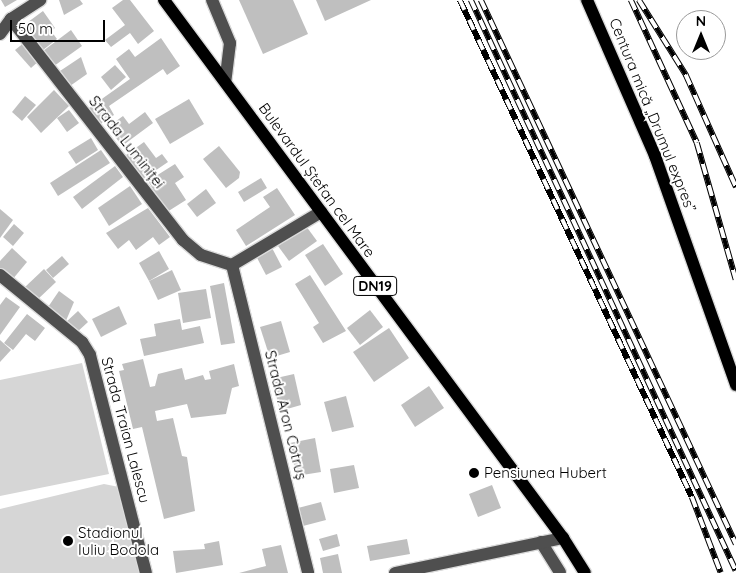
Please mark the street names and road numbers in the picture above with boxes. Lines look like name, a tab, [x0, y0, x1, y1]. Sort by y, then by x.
street label: Centura mică „Drumul expres”	[606, 15, 700, 215]
street label: Strada Luminiței	[85, 92, 169, 192]
street label: Bulevardul Ștefan cel Mare	[255, 99, 379, 261]
road number: DN19	[352, 274, 398, 298]
street label: Strada Aron Cotruș	[261, 348, 311, 482]
street label: Strada Traian Lalescu	[98, 355, 154, 505]

